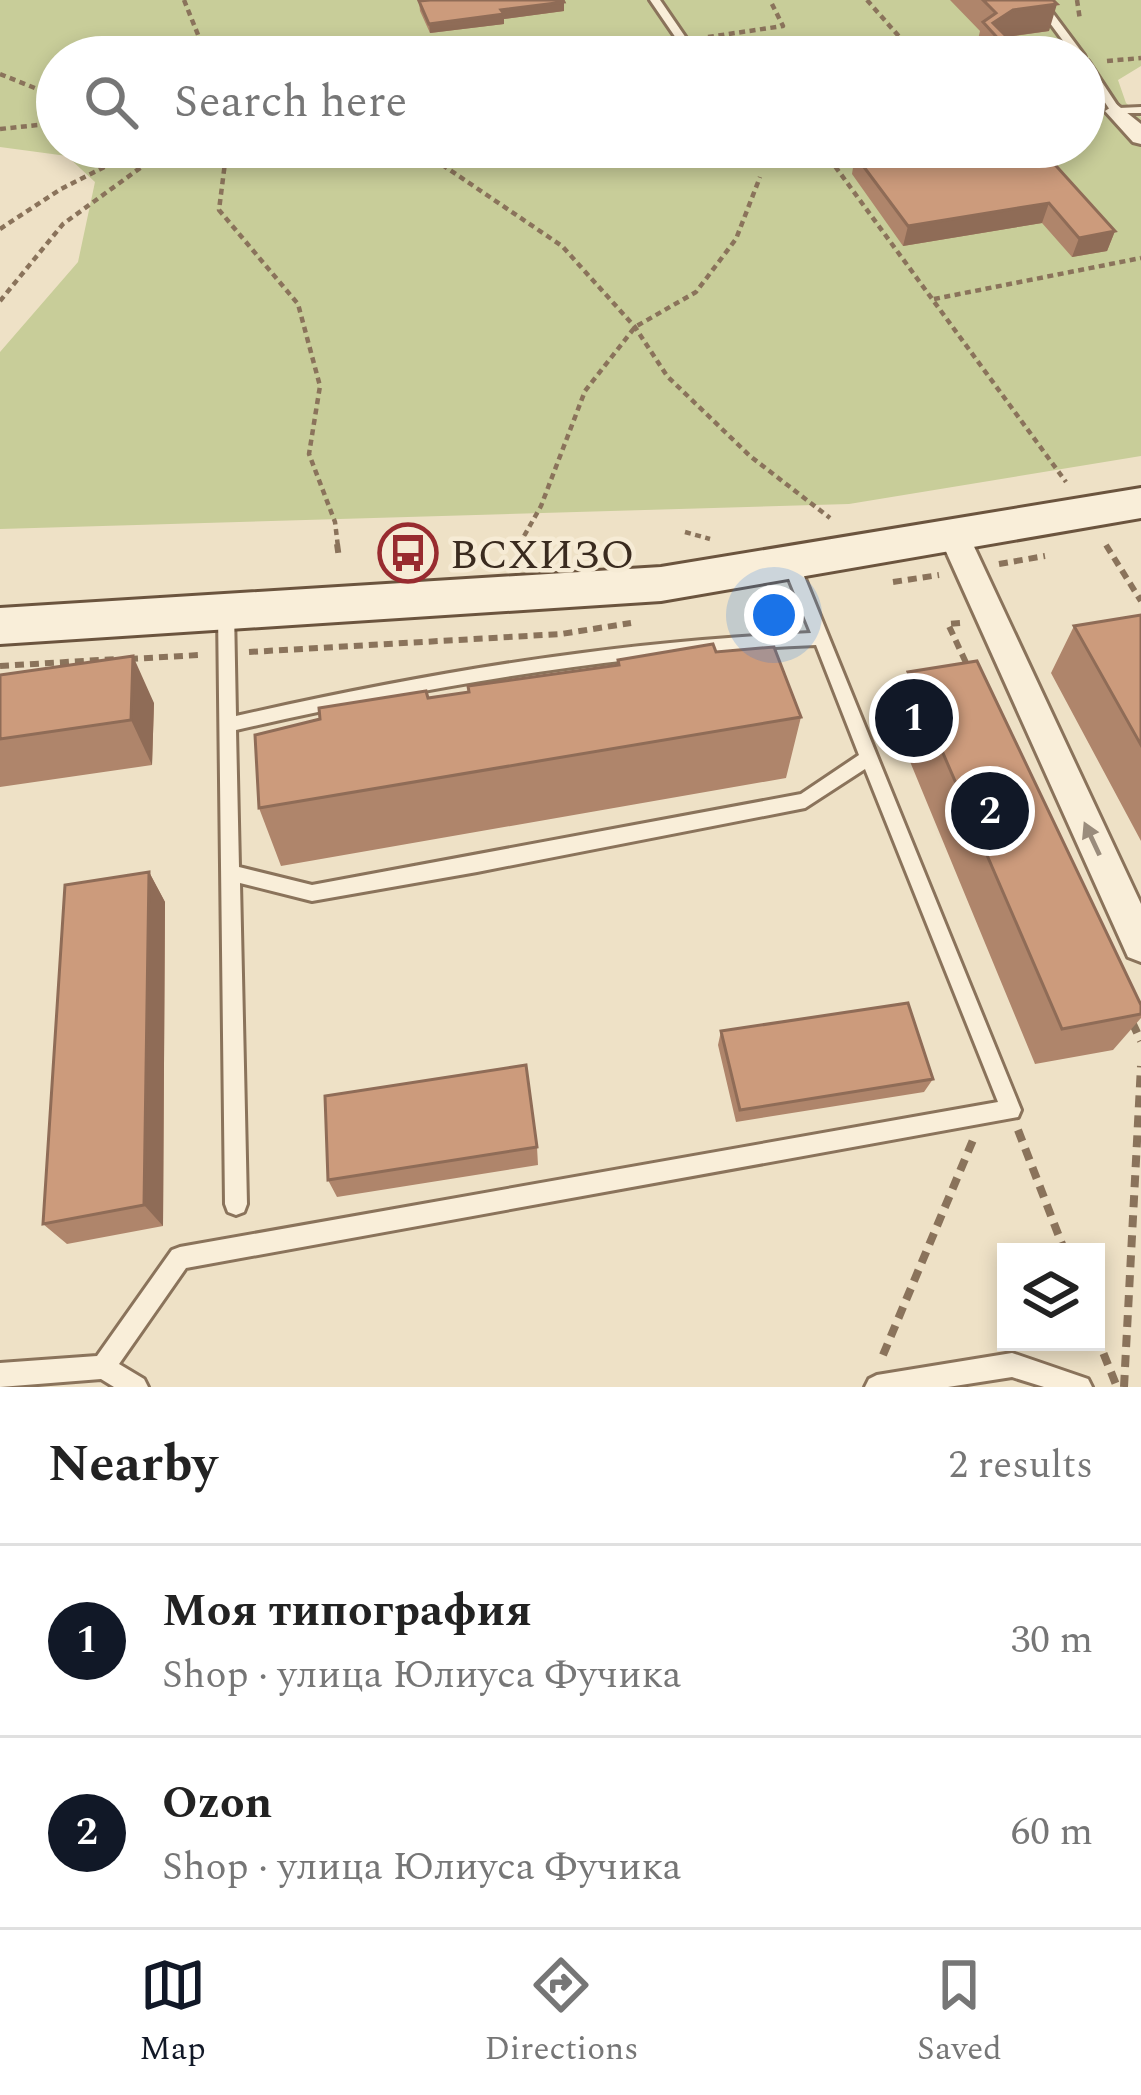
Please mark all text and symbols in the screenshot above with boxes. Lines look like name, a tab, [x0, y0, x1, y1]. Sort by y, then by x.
search box	[36, 36, 1105, 168]
text: Search here	[174, 68, 407, 137]
icon: search	[78, 69, 144, 135]
bus stop icon: ВСХИЗО	[377, 522, 439, 584]
place label: ВСХИЗО	[450, 524, 634, 587]
your location	[744, 585, 804, 645]
pin: 1	[875, 673, 953, 763]
pin: 2	[951, 766, 1029, 856]
one-way arrow	[1082, 821, 1102, 856]
map controls	[997, 1243, 1105, 1351]
button: layers	[997, 1243, 1105, 1351]
text: Nearby	[48, 1426, 217, 1504]
text: 2 results	[949, 1436, 1093, 1495]
text: Моя типография	[162, 1577, 532, 1646]
text: 1	[76, 1611, 98, 1670]
text: 30 m	[1011, 1611, 1093, 1670]
text: Shop · улица Юлиуса Фучика	[162, 1646, 682, 1705]
text: Ozon	[162, 1769, 272, 1838]
text: 2	[76, 1803, 98, 1862]
text: 60 m	[1011, 1803, 1093, 1862]
text: Shop · улица Юлиуса Фучика	[162, 1838, 682, 1897]
tab: Map	[139, 1952, 206, 2074]
tab: Directions	[484, 1952, 638, 2074]
tab: Saved	[917, 1952, 1002, 2074]

